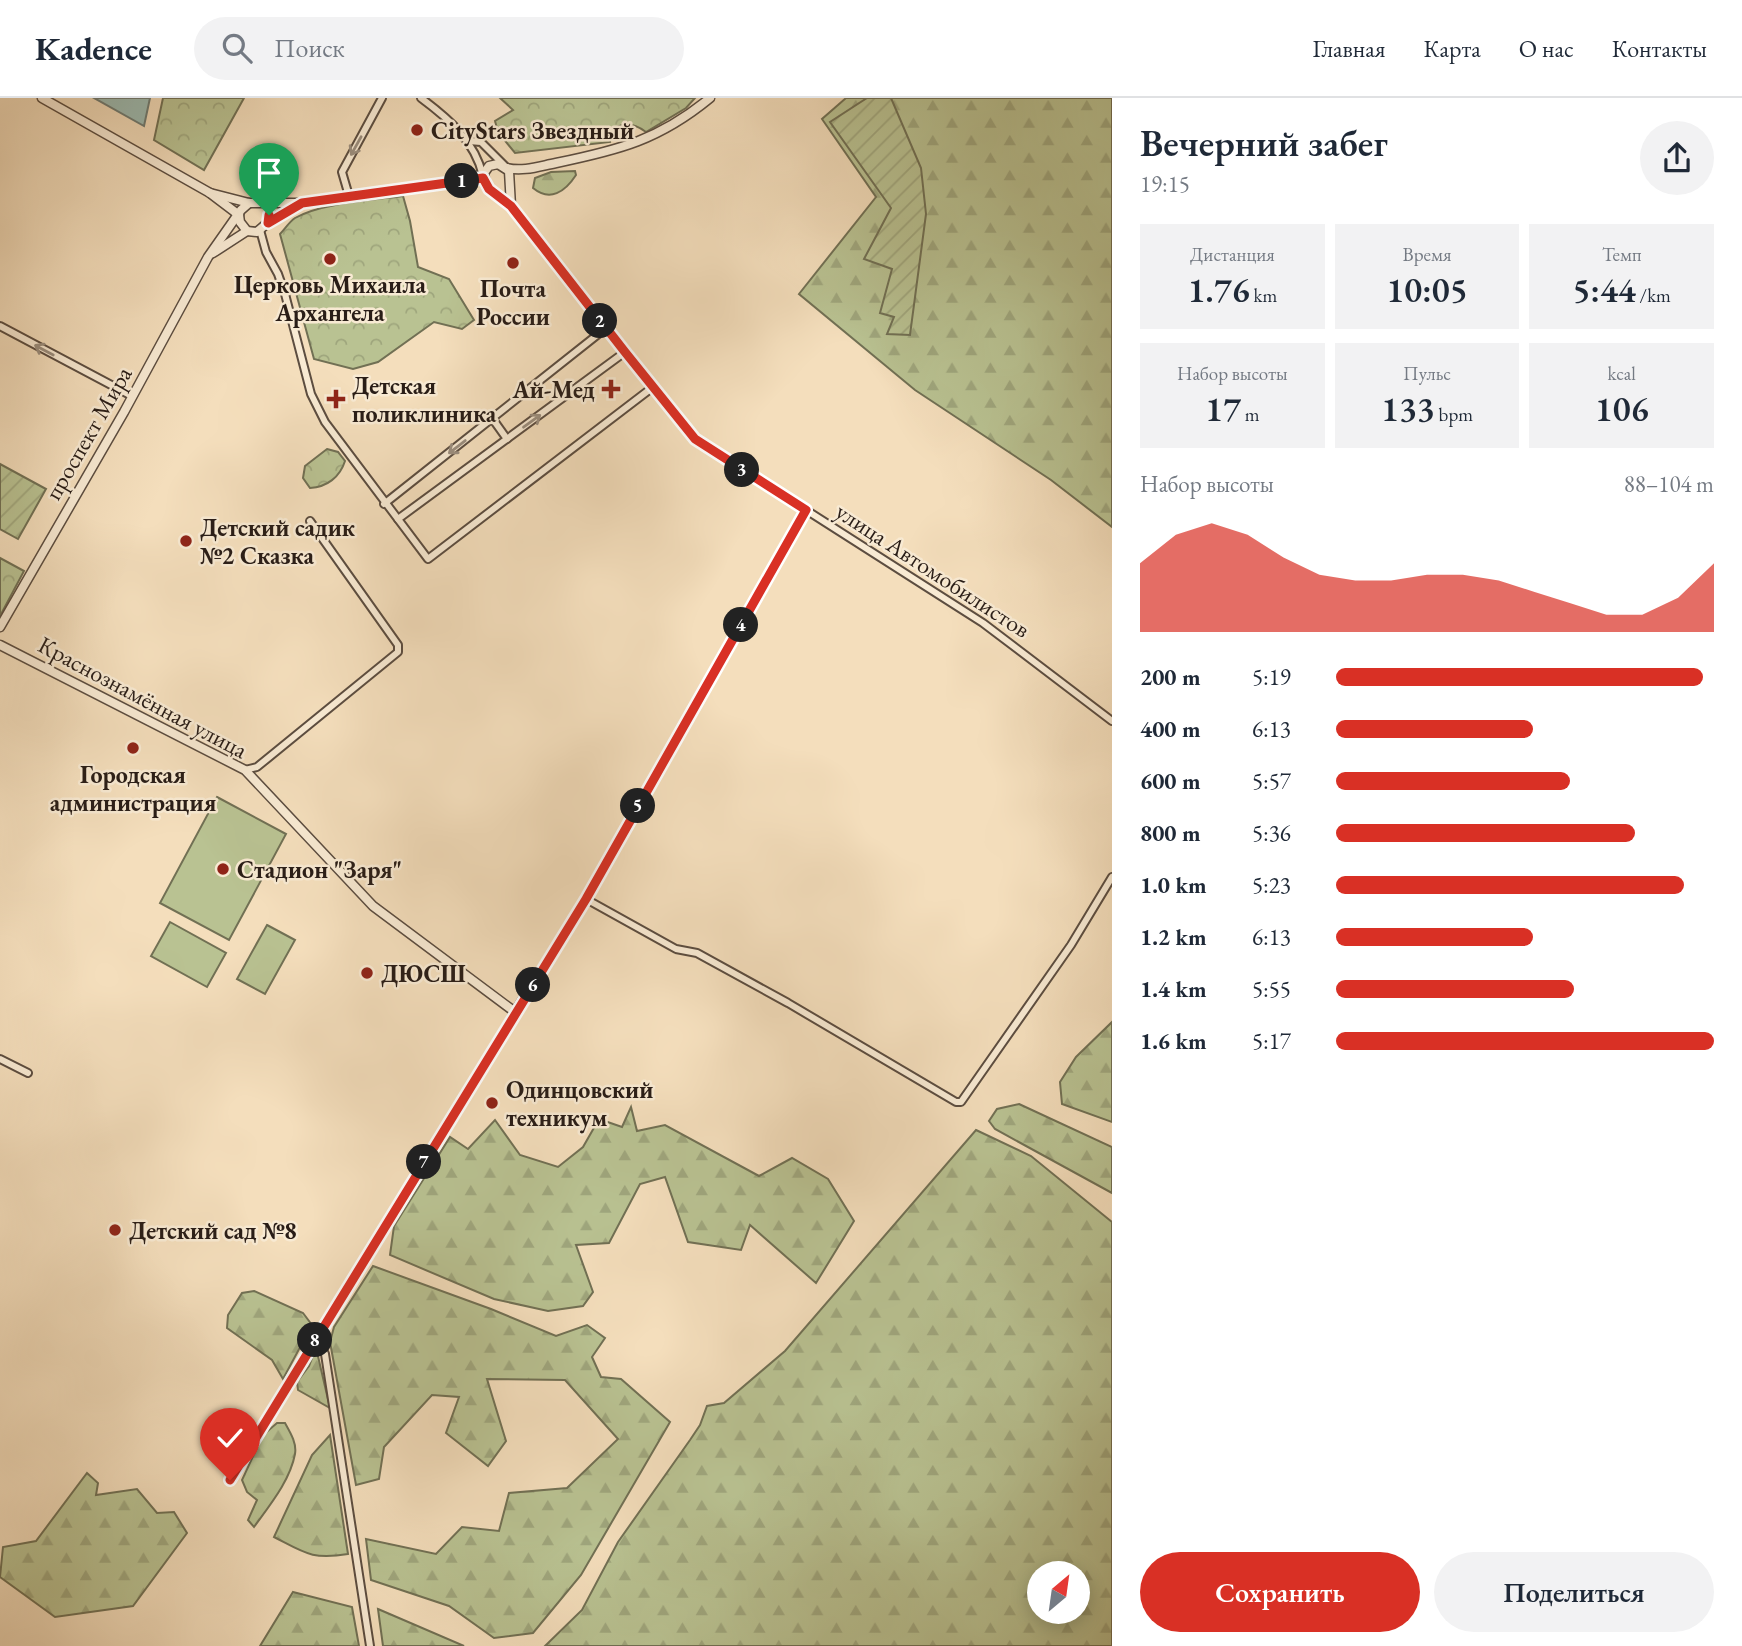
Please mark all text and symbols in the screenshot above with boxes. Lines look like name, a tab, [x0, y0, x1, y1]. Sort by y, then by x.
search box	[194, 17, 684, 80]
text: Kadence	[35, 27, 152, 70]
icon: search	[218, 29, 256, 67]
text: Поиск	[274, 31, 345, 65]
text: Главная	[1312, 33, 1386, 64]
text: Карта	[1424, 33, 1481, 64]
text: О нас	[1519, 33, 1574, 64]
text: Контакты	[1612, 33, 1707, 64]
place label: CityStars Звездный	[431, 115, 634, 147]
text: Вечерний забег	[1140, 118, 1388, 167]
button: share	[1640, 121, 1714, 195]
marker: CityStars Звездный	[409, 122, 425, 138]
one-way arrow	[349, 135, 362, 156]
pin	[239, 143, 299, 215]
icon: arrive	[250, 154, 288, 192]
pin: 1	[444, 164, 480, 198]
text: 1	[456, 168, 467, 193]
text: 19:15	[1140, 169, 1190, 199]
text: Дистанция	[1190, 242, 1275, 267]
text: Время	[1403, 242, 1451, 267]
text: Темп	[1602, 242, 1641, 267]
marker: Церковь Михаила Архангела	[322, 251, 338, 267]
marker: Почта России	[505, 255, 521, 271]
text: 1.76	[1187, 267, 1250, 312]
text: 10:05	[1386, 267, 1468, 312]
text: 5:44	[1572, 267, 1636, 312]
place label: Церковь Михаила Архангела	[234, 269, 426, 328]
place label: Почта России	[476, 273, 550, 332]
text: km	[1250, 283, 1277, 308]
text: /km	[1636, 283, 1671, 308]
pin: 2	[582, 304, 618, 339]
text: 2	[594, 308, 605, 333]
one-way arrow	[34, 342, 55, 356]
street label: проспект Мира	[37, 360, 139, 505]
text: Набор высоты	[1177, 361, 1288, 386]
text: Пульс	[1403, 361, 1451, 386]
text: kcal	[1607, 361, 1636, 386]
place label: Детская поликлиника	[352, 370, 497, 429]
place label: Ай-Мед	[511, 374, 595, 405]
marker: Ай-Мед	[601, 379, 621, 399]
text: 17	[1205, 386, 1241, 431]
text: 133	[1381, 386, 1435, 431]
text: 106	[1595, 386, 1649, 431]
marker: Детская поликлиника	[326, 389, 346, 409]
text: m	[1241, 402, 1260, 427]
text: bpm	[1435, 402, 1473, 427]
one-way arrow	[522, 414, 541, 429]
one-way arrow	[448, 439, 466, 454]
pin: 3	[724, 452, 760, 488]
text: 3	[736, 457, 747, 482]
text: Набор высоты	[1140, 469, 1274, 499]
text: 88–104 m	[1624, 469, 1714, 499]
street label: улица Автомобилистов	[830, 495, 1036, 645]
place label: Детский садик №2 Сказка	[200, 512, 356, 571]
marker: Детский садик №2 Сказка	[178, 533, 194, 549]
pin: 4	[724, 608, 758, 642]
text: 4	[735, 612, 746, 637]
street label: Краснознамённая улица	[33, 629, 253, 765]
text: 200 m	[1140, 662, 1201, 692]
text: 5:19	[1252, 662, 1291, 692]
text: 400 m	[1140, 714, 1201, 744]
text: 6:13	[1252, 714, 1291, 744]
marker: Городская администрация	[125, 740, 141, 756]
place label: Городская администрация	[50, 759, 216, 818]
text: 600 m	[1140, 766, 1201, 796]
text: 5:57	[1252, 766, 1291, 796]
pin: 5	[620, 788, 656, 824]
text: 5	[632, 793, 643, 818]
text: 800 m	[1140, 818, 1201, 848]
text: 5:36	[1252, 818, 1291, 848]
place label: Стадион "Заря"	[237, 854, 402, 885]
marker: Стадион "Заря"	[215, 861, 231, 877]
text: 1.0 km	[1140, 870, 1207, 900]
text: 5:23	[1252, 870, 1291, 900]
text: 1.2 km	[1140, 922, 1207, 952]
text: 6:13	[1252, 922, 1291, 952]
place label: ДЮСШ	[381, 958, 466, 989]
marker: ДЮСШ	[359, 965, 375, 981]
pin: 6	[516, 968, 550, 1002]
text: 6	[527, 972, 538, 997]
text: 1.4 km	[1140, 974, 1207, 1004]
text: 5:55	[1252, 974, 1291, 1004]
text: 1.6 km	[1140, 1026, 1207, 1056]
text: 5:17	[1252, 1026, 1291, 1056]
place label: Одинцовский техникум	[506, 1074, 653, 1134]
marker: Одинцовский техникум	[484, 1095, 500, 1111]
pin: 7	[406, 1144, 442, 1180]
text: 7	[418, 1149, 429, 1174]
place label: Детский сад №8	[129, 1215, 297, 1246]
marker: Детский сад №8	[107, 1222, 123, 1238]
pin: 8	[298, 1322, 332, 1358]
text: 8	[309, 1327, 320, 1352]
pin	[200, 1408, 260, 1480]
icon: check	[211, 1419, 249, 1457]
button: Сохранить	[1140, 1552, 1420, 1632]
button: Поделиться	[1434, 1552, 1714, 1632]
north arrow	[1027, 1561, 1090, 1624]
map controls	[1027, 1561, 1090, 1624]

